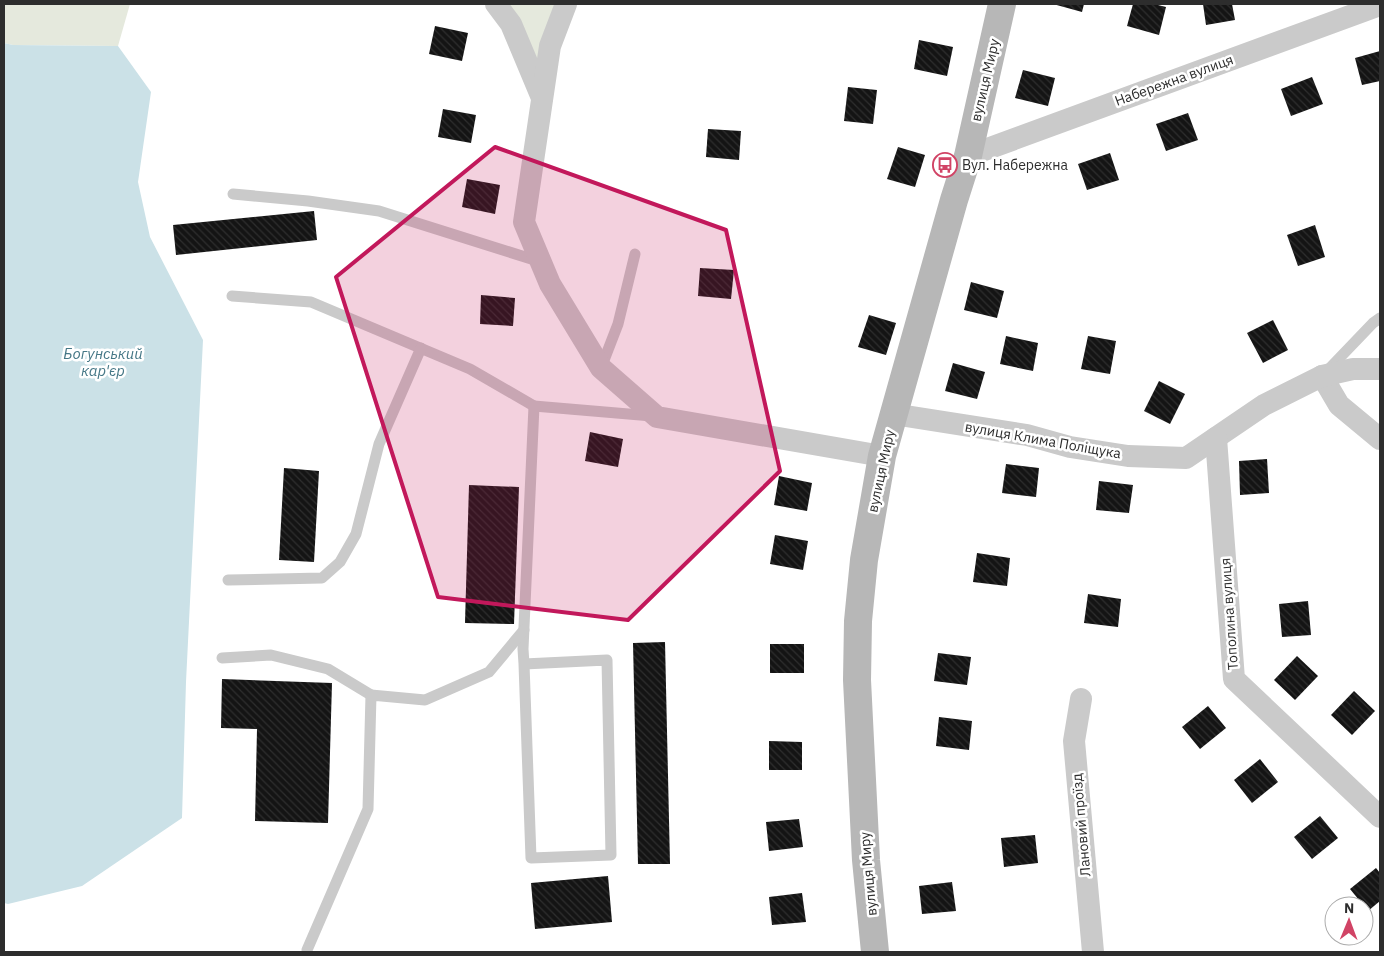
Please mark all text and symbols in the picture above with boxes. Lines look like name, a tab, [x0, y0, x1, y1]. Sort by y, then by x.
street label: вулиця Миру	[967, 37, 1003, 123]
street label: Набережна вулиця	[1112, 50, 1236, 110]
bus stop icon: Вул. Набережна	[932, 152, 958, 178]
place label: Вул. Набережна	[962, 156, 1068, 174]
water label: Богунський кар'єр	[63, 344, 143, 380]
street label: вулиця Клима Поліщука	[964, 417, 1123, 463]
street label: вулиця Миру	[863, 428, 899, 514]
street label: Тополина вулиця	[1216, 557, 1242, 671]
street label: Лановий проїзд	[1068, 773, 1094, 877]
street label: вулиця Миру	[855, 831, 881, 917]
north arrow	[1324, 896, 1374, 946]
text: N	[1344, 899, 1354, 917]

